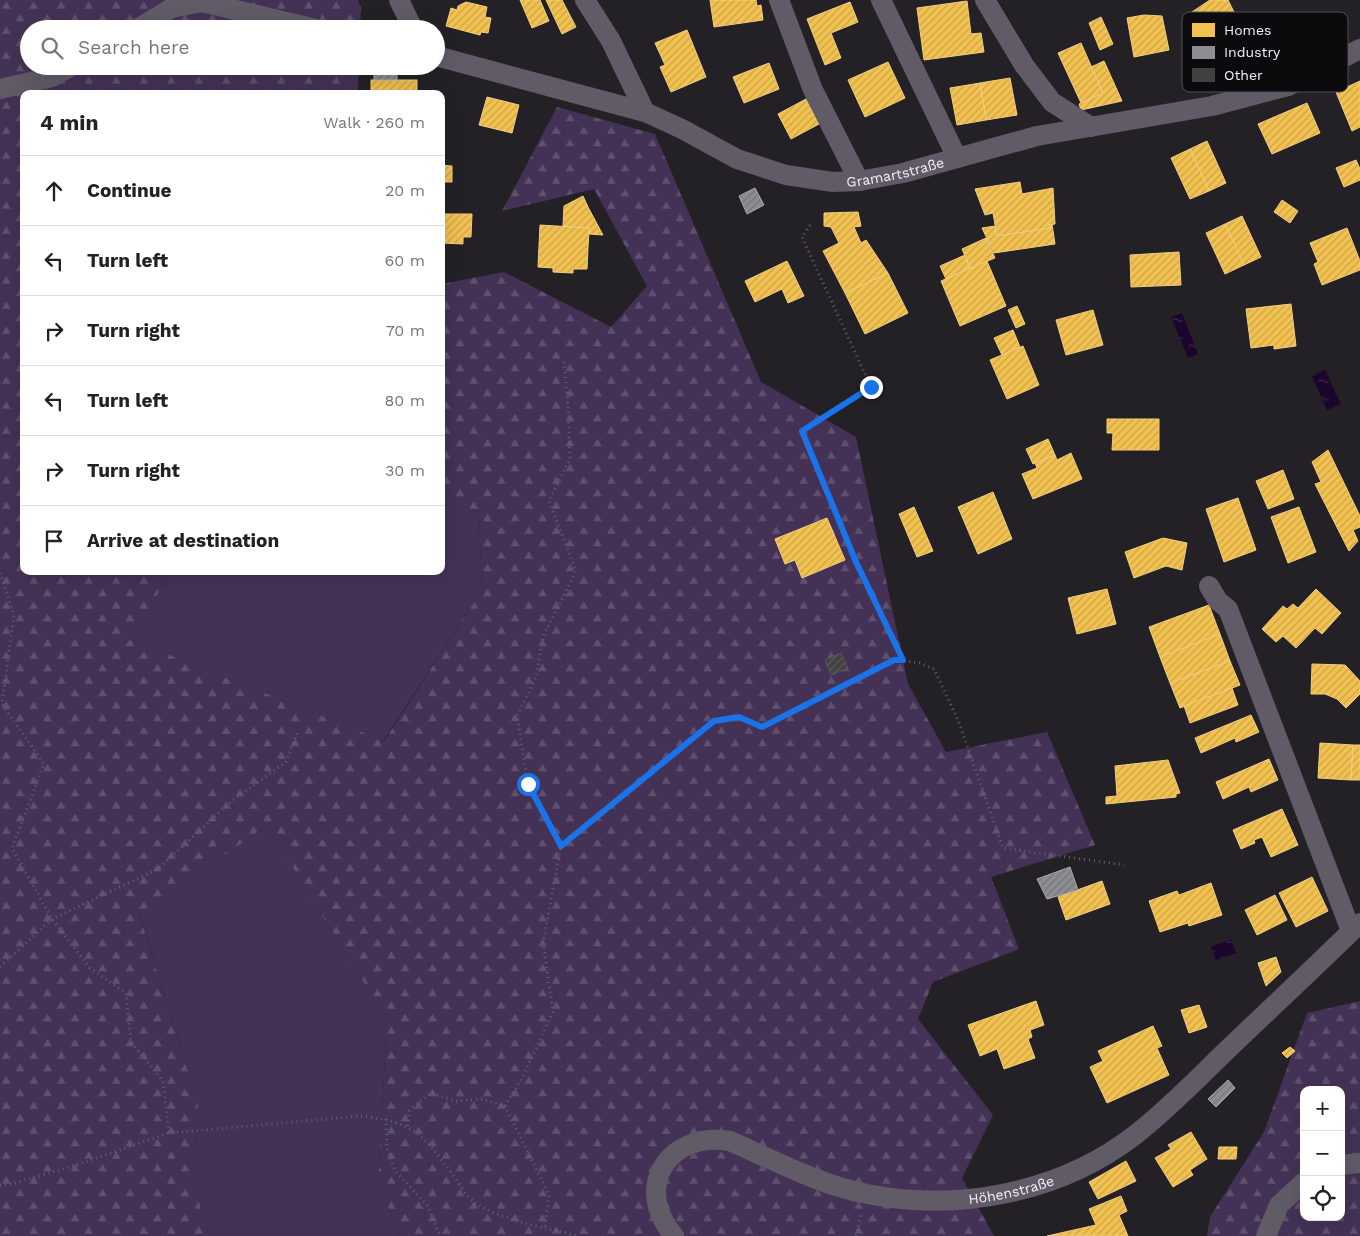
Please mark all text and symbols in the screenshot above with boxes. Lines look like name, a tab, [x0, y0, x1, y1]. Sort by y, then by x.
legend	[1182, 12, 1348, 92]
search box	[20, 20, 445, 75]
text: Homes	[1224, 22, 1271, 38]
icon: search	[38, 34, 66, 62]
text: Search here	[78, 36, 189, 59]
text: Industry	[1224, 44, 1281, 60]
text: Other	[1224, 67, 1263, 83]
text: 4 min	[40, 110, 98, 135]
text: Walk · 260 m	[323, 113, 425, 132]
street label: Gramartstraße	[846, 154, 946, 189]
icon: ahead	[40, 177, 68, 205]
text: Continue	[87, 179, 171, 202]
text: 20 m	[385, 181, 425, 200]
icon: left	[40, 247, 68, 275]
text: Turn left	[87, 249, 168, 272]
text: 60 m	[385, 251, 425, 270]
icon: right	[40, 317, 68, 345]
text: Turn right	[87, 319, 180, 342]
text: 70 m	[386, 321, 425, 340]
route end	[860, 376, 883, 399]
icon: left	[40, 387, 68, 415]
text: Turn left	[87, 389, 168, 412]
text: 80 m	[384, 391, 425, 410]
icon: right	[40, 457, 68, 485]
text: Turn right	[87, 459, 180, 482]
text: 30 m	[385, 461, 425, 480]
icon: arrive	[40, 527, 68, 555]
text: Arrive at destination	[87, 529, 279, 552]
route start	[517, 773, 540, 796]
map controls	[1300, 1086, 1345, 1221]
button: +	[1300, 1086, 1345, 1131]
button: −	[1300, 1131, 1345, 1176]
street label: Höhenstraße	[968, 1172, 1056, 1207]
button: locate	[1300, 1176, 1345, 1221]

